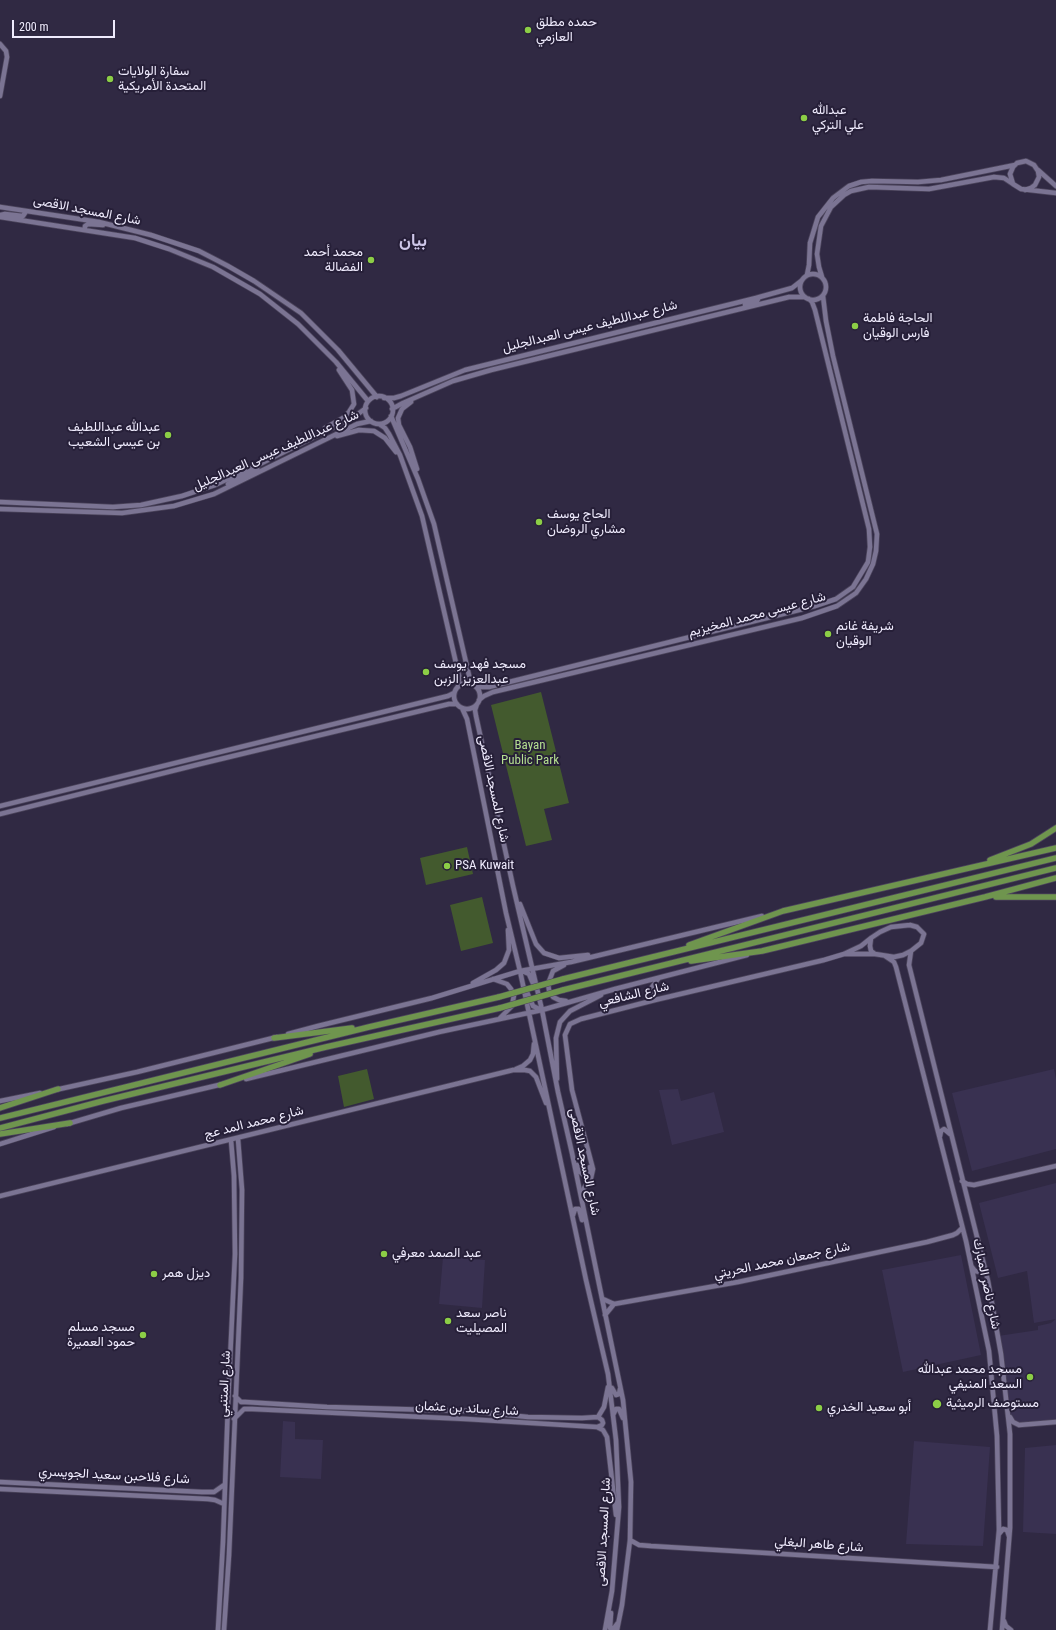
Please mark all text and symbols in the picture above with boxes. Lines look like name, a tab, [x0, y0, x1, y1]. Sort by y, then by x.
scale bar	[14, 12, 117, 38]
place label: حمده مطلق العازمي	[536, 15, 597, 46]
text: 200 m	[19, 20, 49, 34]
marker: حمده مطلق العازمي	[523, 25, 533, 35]
place label: سفارة الولايات المتحدة الأمريكية	[118, 64, 206, 95]
marker: سفارة الولايات المتحدة الأمريكية	[105, 74, 115, 84]
place label: عبدالله علي التركي	[812, 103, 864, 134]
marker: عبدالله علي التركي	[799, 113, 809, 123]
street label: شارع المسجد الاقصى	[32, 193, 142, 229]
district label: بيان	[399, 232, 427, 252]
place label: محمد أحمد الفضالة	[304, 245, 363, 276]
marker: محمد أحمد الفضالة	[366, 255, 376, 265]
street label: شارع عبداللطيف عيسى العبدالجليل	[501, 298, 679, 356]
place label: الحاجة فاطمة فارس الوقيان	[863, 311, 932, 342]
marker: الحاجة فاطمة فارس الوقيان	[850, 321, 860, 331]
street label: شارع عبداللطيف عيسى العبدالجليل	[191, 407, 361, 495]
place label: عبدالله عبداللطيف بن عيسى الشعيب	[68, 420, 160, 451]
marker: عبدالله عبداللطيف بن عيسى الشعيب	[163, 430, 173, 440]
place label: الحاج يوسف مشاري الروضان	[547, 507, 625, 538]
marker: الحاج يوسف مشاري الروضان	[534, 517, 544, 527]
street label: شارع عيسى محمد المخيزيم	[687, 589, 827, 641]
place label: شريفة غانم الوقيان	[836, 619, 894, 650]
marker: شريفة غانم الوقيان	[823, 629, 833, 639]
place label: مسجد فهد يوسف عبدالعزيز الزبن	[434, 657, 526, 688]
marker: مسجد فهد يوسف عبدالعزيز الزبن	[421, 667, 431, 677]
street label: شارع المسجد الاقصى	[474, 734, 512, 844]
park label: Bayan Public Park	[501, 738, 559, 769]
place label: PSA Kuwait	[455, 858, 514, 874]
marker: PSA Kuwait	[442, 861, 452, 871]
street label: شارع الشافعي	[597, 979, 671, 1011]
street label: شارع محمد المد عج	[203, 1103, 305, 1143]
street label: شارع المسجد الاقصى	[565, 1107, 603, 1217]
street label: شارع ناصر المبارك	[969, 1237, 1003, 1331]
street label: شارع جمعان محمد الحريتي	[712, 1239, 852, 1283]
place label: عبد الصمد معرفي	[392, 1246, 481, 1262]
marker: عبد الصمد معرفي	[379, 1249, 389, 1259]
place label: ديزل همر	[162, 1266, 210, 1282]
marker: ديزل همر	[149, 1269, 159, 1279]
place label: ناصر سعد المصيليت	[456, 1306, 507, 1337]
marker: ناصر سعد المصيليت	[443, 1316, 453, 1326]
place label: مسجد مسلم حمود العميرة	[67, 1320, 135, 1351]
marker: مسجد مسلم حمود العميرة	[138, 1330, 148, 1340]
street label: شارع المتنبي	[215, 1350, 235, 1418]
place label: مسجد محمد عبدالله السعد المنيفي	[918, 1362, 1022, 1393]
marker: مسجد محمد عبدالله السعد المنيفي	[1025, 1372, 1035, 1382]
place label: مستوصف الرميثية	[946, 1396, 1039, 1412]
street label: شارع ساند بن عثمان	[415, 1398, 519, 1420]
marker: مستوصف الرميثية	[931, 1398, 943, 1410]
place label: أبو سعيد الخدري	[827, 1400, 911, 1416]
marker: أبو سعيد الخدري	[814, 1403, 824, 1413]
street label: شارع فلاحبن سعيد الجويسري	[38, 1464, 190, 1488]
street label: شارع المسجد الاقصى	[593, 1477, 615, 1587]
street label: شارع طاهر البغلي	[774, 1534, 864, 1556]

